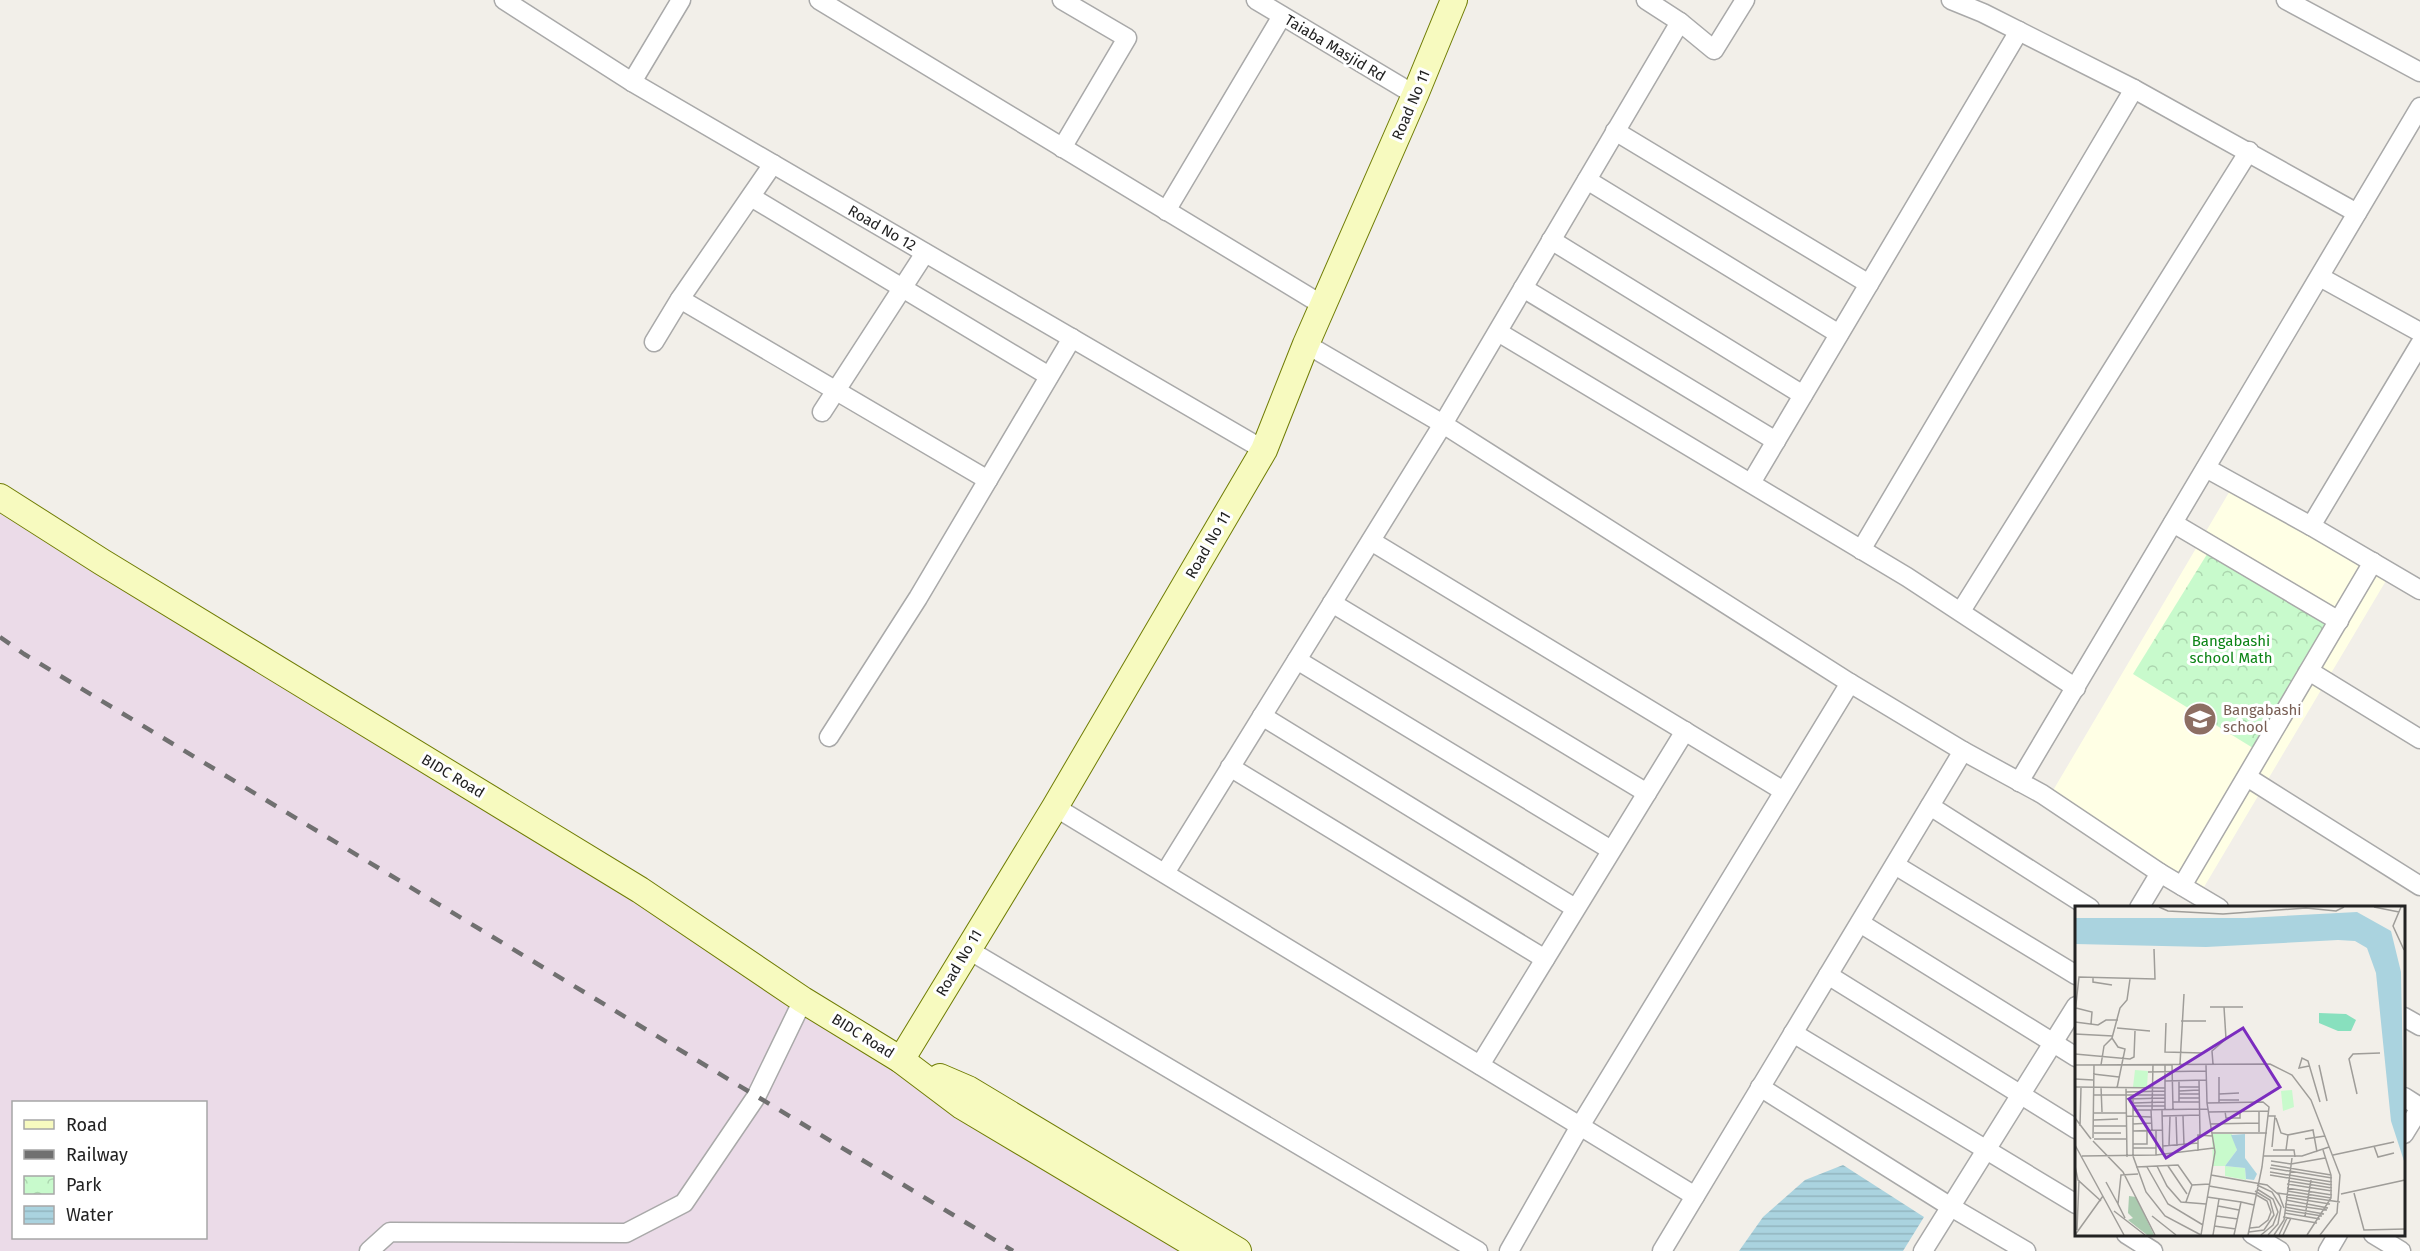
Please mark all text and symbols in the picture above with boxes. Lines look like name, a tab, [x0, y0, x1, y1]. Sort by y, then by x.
street label: Taiaba Masjid Rd	[1281, 11, 1389, 85]
street label: Road No 11	[1388, 67, 1434, 143]
street label: Road No 12	[845, 201, 919, 255]
street label: Road No 11	[1182, 508, 1234, 582]
park label: Bangabashi school Math	[2190, 632, 2272, 667]
school or university icon: Bangabashi school	[2182, 701, 2218, 737]
place label: Bangabashi school	[2223, 701, 2302, 736]
street label: BIDC Road	[418, 750, 488, 802]
inset map	[2075, 906, 2405, 1236]
street label: Road No 11	[932, 927, 986, 999]
street label: BIDC Road	[828, 1010, 898, 1062]
legend	[12, 1101, 207, 1239]
text: Road	[66, 1114, 108, 1136]
text: Railway	[66, 1144, 128, 1166]
text: Park	[66, 1174, 102, 1196]
text: Water	[66, 1204, 113, 1226]

